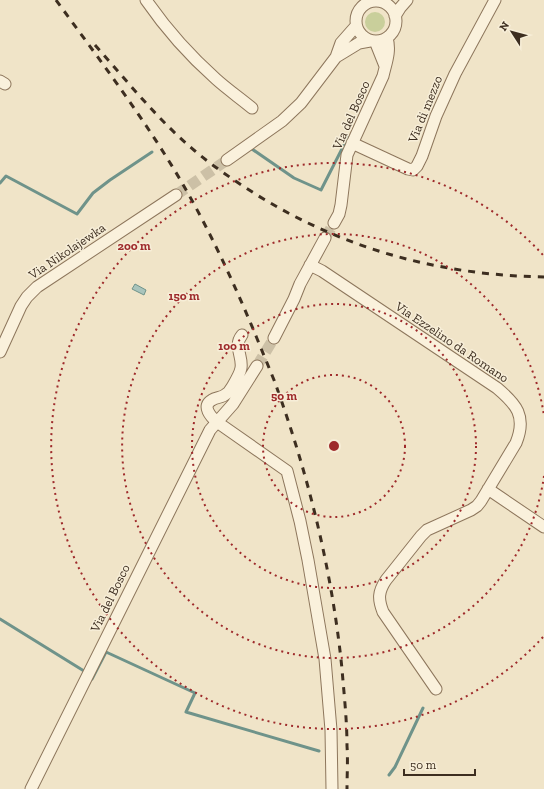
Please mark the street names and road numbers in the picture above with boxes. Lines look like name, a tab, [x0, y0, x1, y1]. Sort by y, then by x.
street label: Via di mezzo	[404, 73, 445, 146]
street label: Via del Bosco	[329, 78, 373, 153]
street label: Via Nikolajewka	[25, 219, 109, 284]
street label: Via Ezzelino da Romano	[392, 298, 512, 386]
street label: Via del Bosco	[87, 561, 133, 635]

